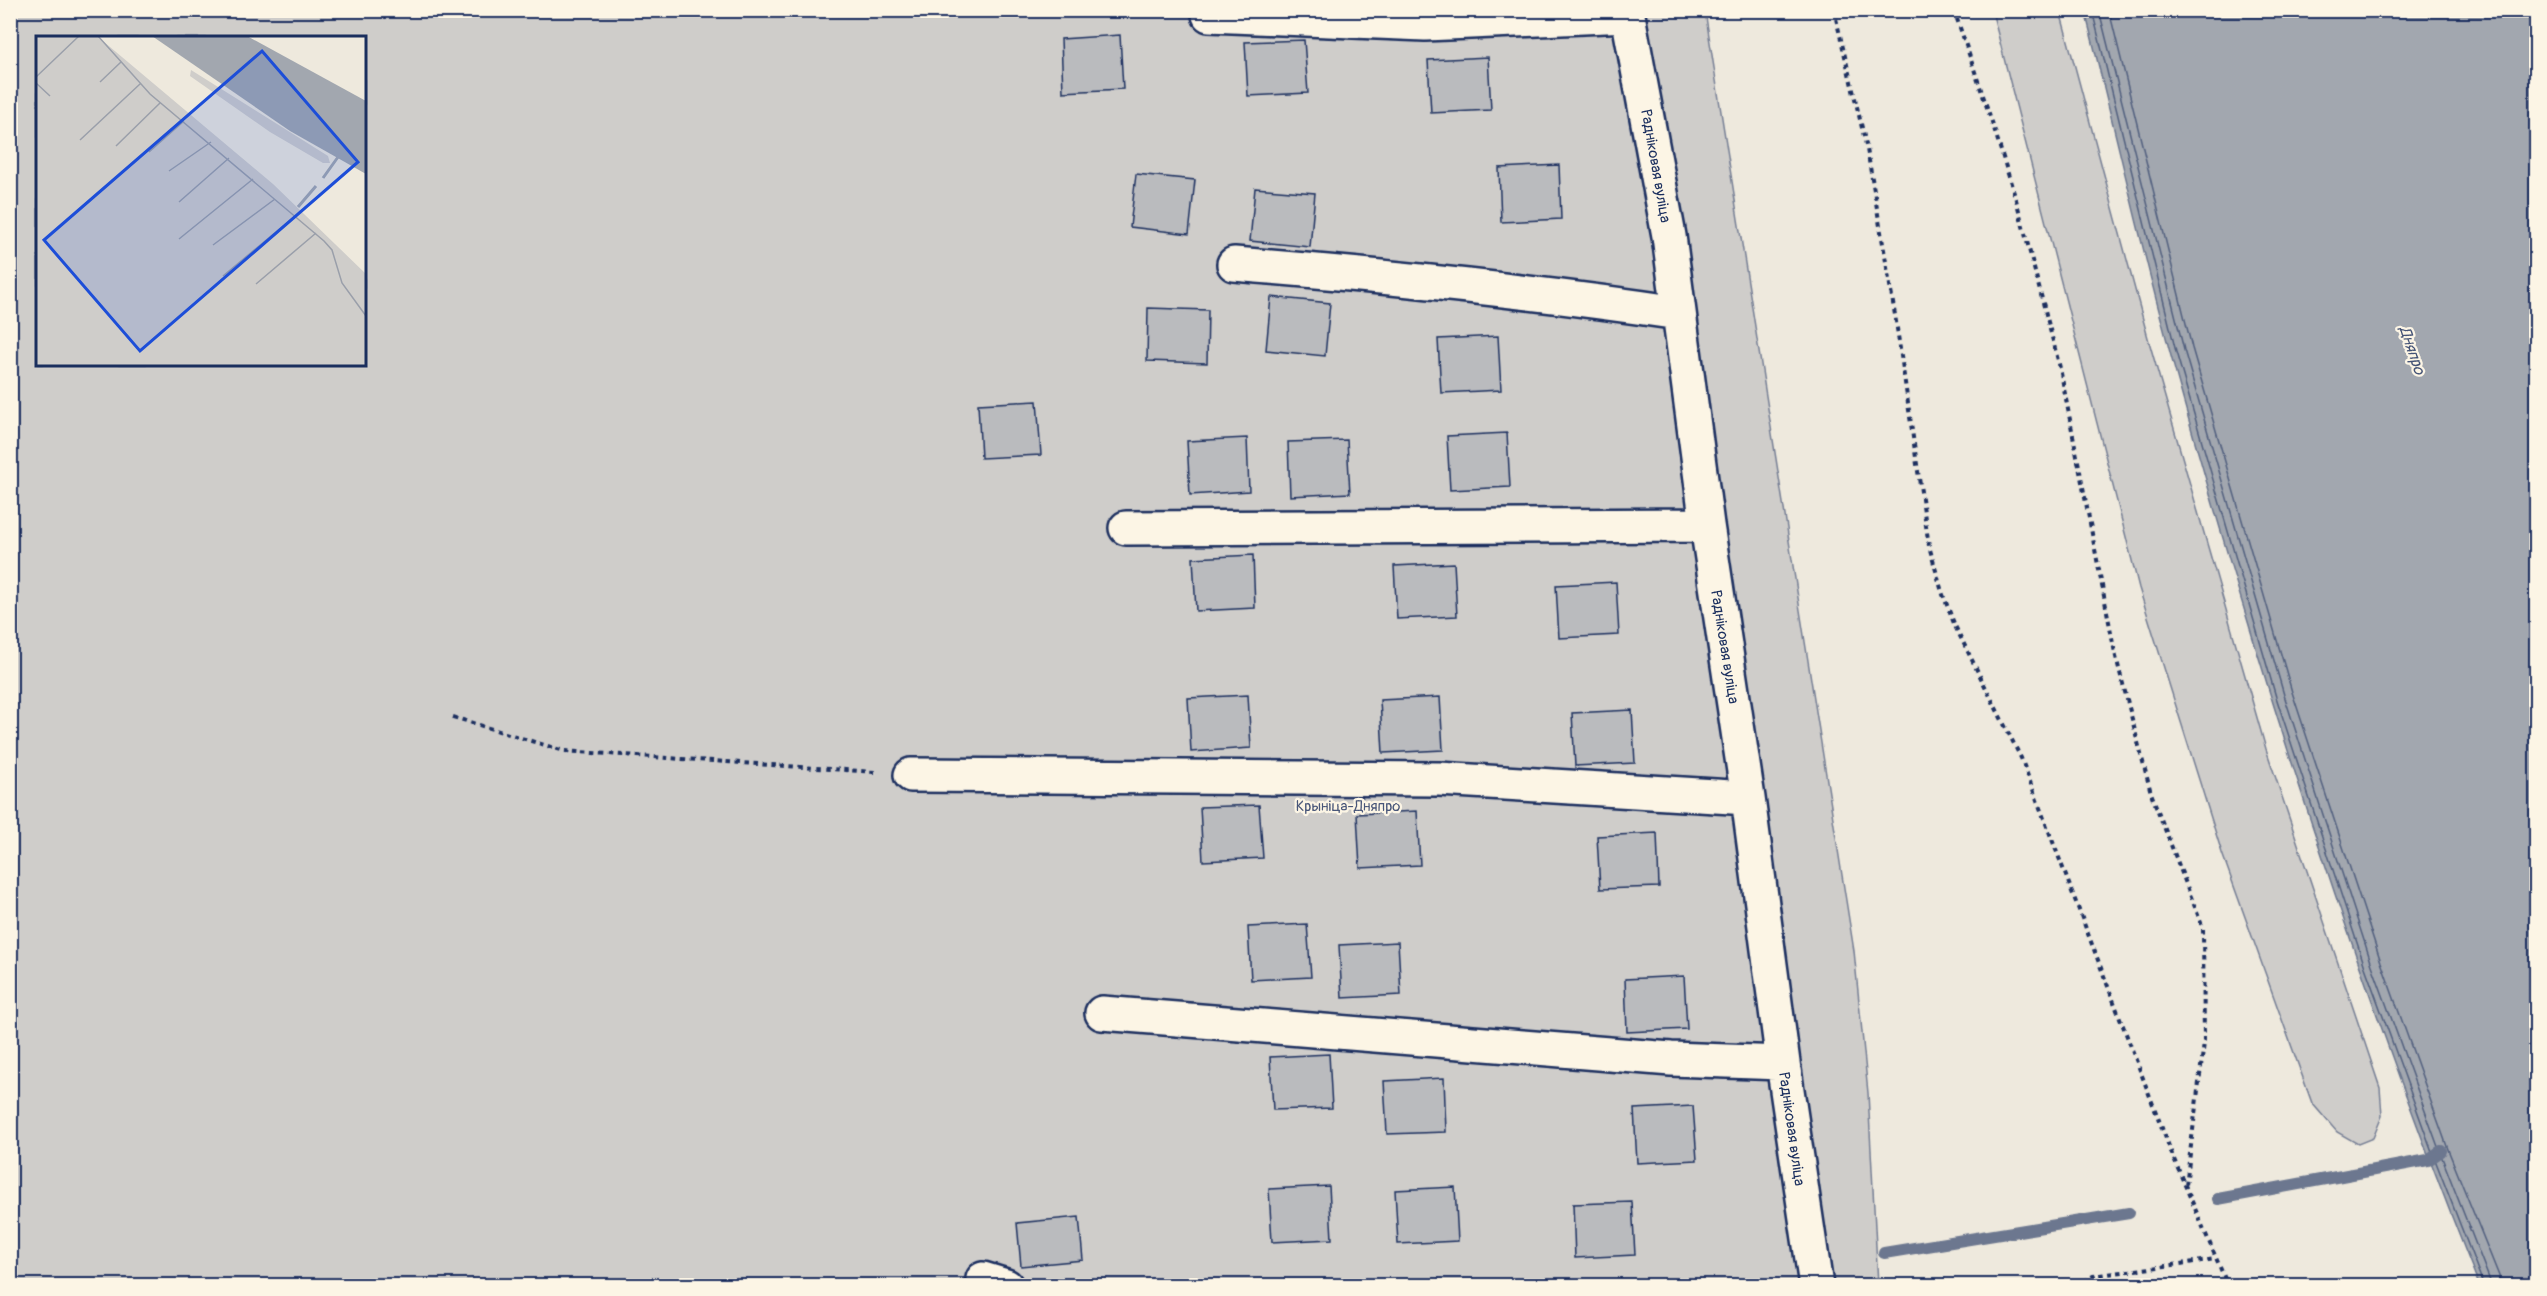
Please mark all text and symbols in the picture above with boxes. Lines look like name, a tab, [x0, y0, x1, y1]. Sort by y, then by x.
inset map	[36, 36, 366, 366]
street label: Радніковая вуліца	[1636, 108, 1675, 224]
water label: Дняпро	[2394, 323, 2430, 378]
street label: Радніковая вуліца	[1706, 589, 1743, 705]
park label: Крыніца-Дняпро	[1296, 797, 1400, 816]
street label: Радніковая вуліца	[1774, 1071, 1809, 1187]

